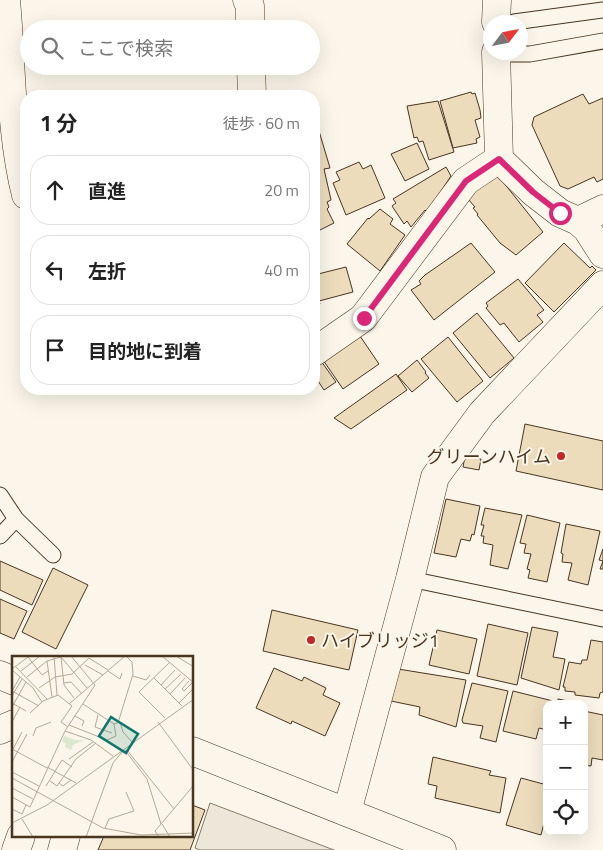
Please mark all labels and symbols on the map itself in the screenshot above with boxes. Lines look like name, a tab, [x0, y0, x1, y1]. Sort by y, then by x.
north arrow	[483, 15, 528, 60]
route start	[549, 202, 572, 225]
route end	[353, 307, 376, 330]
place label: グリーンハイム	[427, 443, 551, 470]
marker: グリーンハイム	[555, 450, 567, 462]
place label: ハイブリッジ1	[321, 627, 439, 654]
marker: ハイブリッジ1	[305, 634, 317, 646]
inset map	[12, 656, 194, 838]

